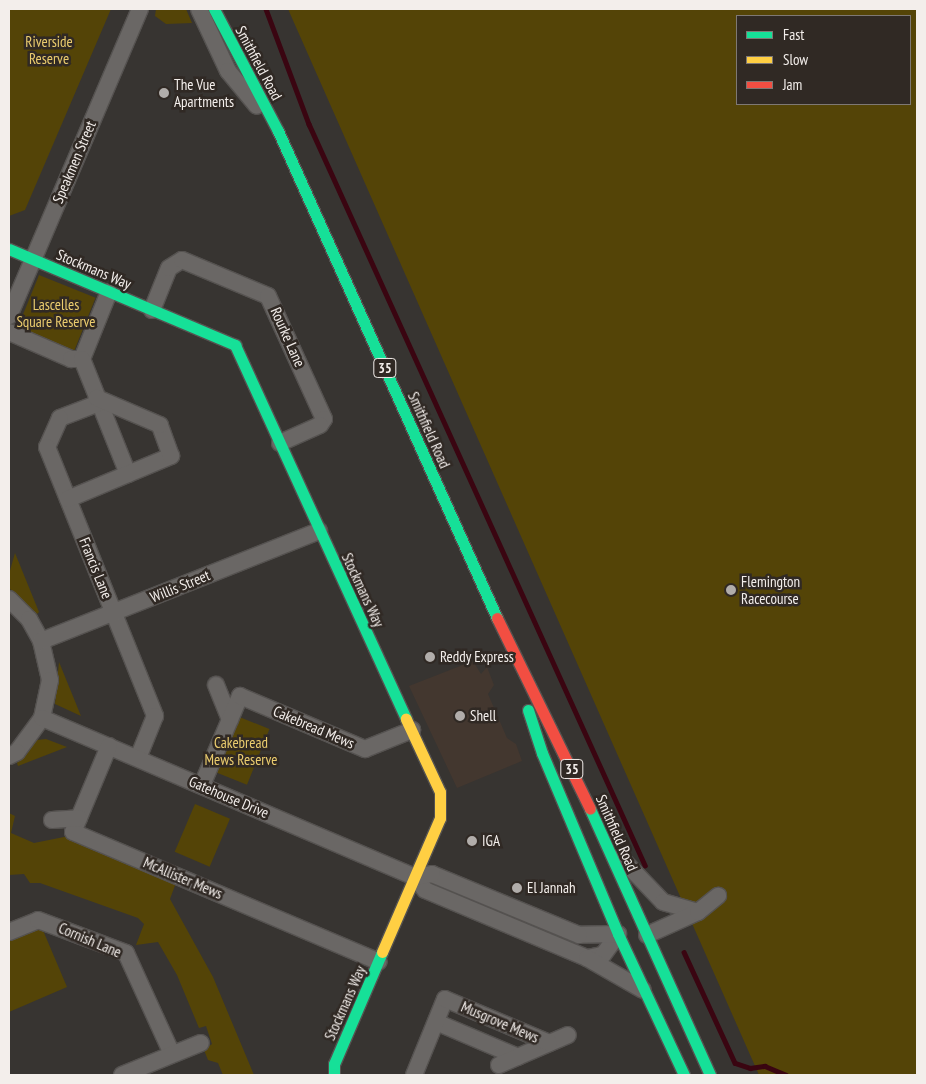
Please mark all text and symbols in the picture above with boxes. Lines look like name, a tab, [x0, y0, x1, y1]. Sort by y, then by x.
legend	[736, 15, 911, 105]
street label: Smithfield Road	[232, 23, 286, 103]
text: Fast	[783, 25, 804, 44]
park label: Riverside Reserve	[25, 32, 73, 67]
text: Slow	[783, 50, 808, 69]
place label: The Vue Apartments	[174, 75, 234, 110]
text: Jam	[783, 75, 802, 94]
marker: The Vue Apartments	[158, 87, 170, 99]
street label: Speakmen Street	[49, 118, 99, 206]
street label: Stockmans Way	[54, 245, 134, 293]
park label: Lascelles Square Reserve	[16, 295, 96, 330]
street label: Rourke Lane	[267, 304, 309, 370]
road number: 35	[372, 356, 398, 379]
street label: Smithfield Road	[404, 389, 454, 471]
street label: Francis Lane	[76, 535, 116, 601]
street label: Stockmans Way	[338, 550, 388, 630]
street label: Willis Street	[147, 566, 213, 606]
place label: Flemington Racecourse	[741, 572, 800, 607]
marker: Flemington Racecourse	[725, 584, 737, 596]
place label: Reddy Express	[440, 648, 514, 666]
marker: Reddy Express	[424, 651, 436, 663]
street label: Cakebread Mews	[271, 702, 357, 752]
place label: Shell	[470, 707, 496, 725]
marker: Shell	[454, 710, 466, 722]
park label: Cakebread Mews Reserve	[205, 733, 277, 768]
road number: 35	[560, 758, 584, 781]
street label: Gatehouse Drive	[186, 772, 272, 822]
street label: Smithfield Road	[592, 792, 642, 874]
place label: IGA	[482, 832, 500, 850]
marker: IGA	[466, 835, 478, 847]
street label: McAllister Mews	[141, 853, 225, 903]
place label: El Jannah	[527, 879, 575, 897]
marker: El Jannah	[511, 882, 523, 894]
street label: Cornish Lane	[56, 919, 124, 961]
street label: Stockmans Way	[321, 963, 369, 1043]
street label: Musgrove Mews	[458, 998, 542, 1046]

